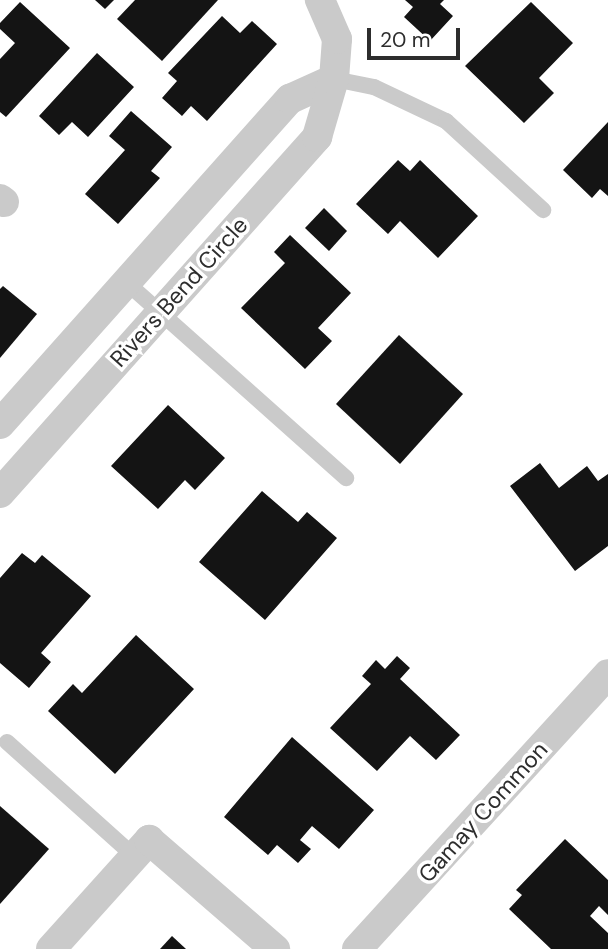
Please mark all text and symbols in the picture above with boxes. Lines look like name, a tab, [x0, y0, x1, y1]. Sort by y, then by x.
scale bar	[370, 14, 463, 58]
text: 20 m	[380, 26, 431, 54]
street label: Rivers Bend Circle	[104, 211, 254, 373]
street label: Gamay Common	[413, 736, 553, 888]

